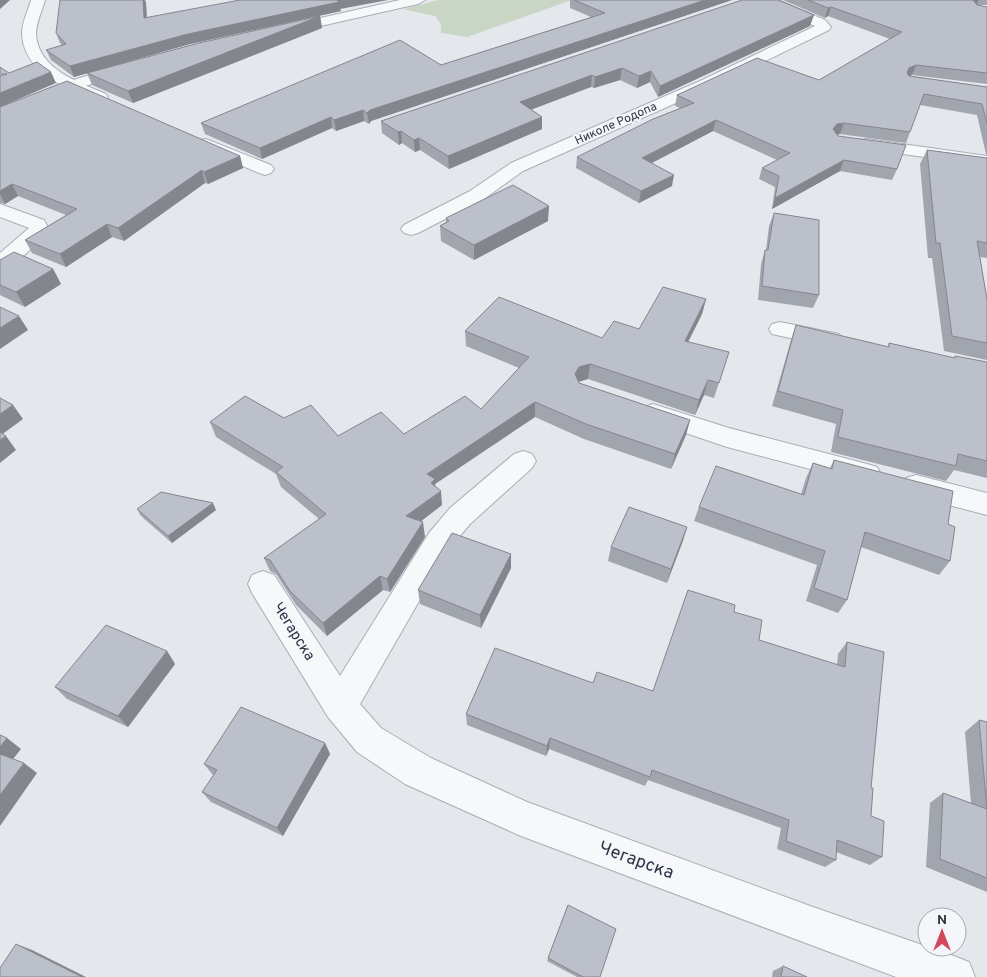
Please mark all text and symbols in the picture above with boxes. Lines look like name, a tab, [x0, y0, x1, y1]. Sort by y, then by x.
street label: Николе Родопа	[572, 99, 660, 149]
street label: Чегарска	[268, 599, 318, 665]
street label: Чегарска	[595, 837, 677, 885]
north arrow	[917, 907, 967, 957]
text: N	[937, 912, 947, 929]

